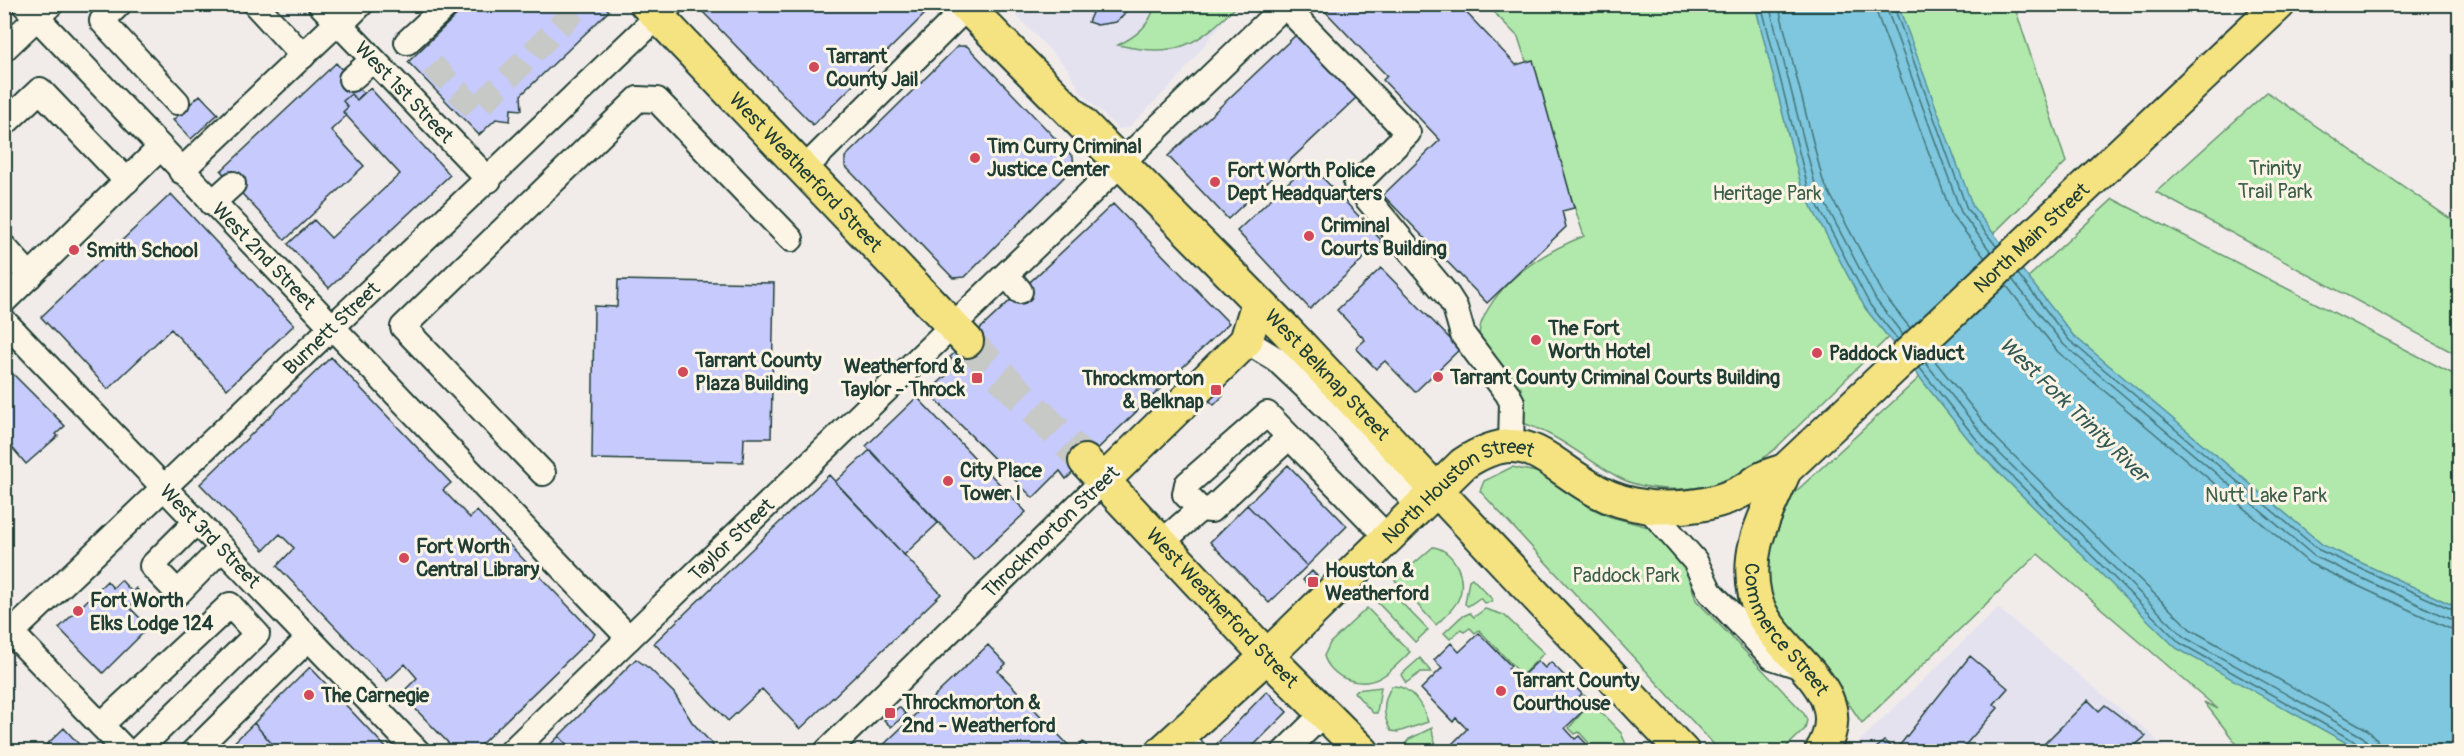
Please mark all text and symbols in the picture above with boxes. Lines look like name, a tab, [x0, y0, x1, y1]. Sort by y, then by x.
street label: West 1st Street	[350, 36, 460, 149]
place label: Tarrant County Jail	[825, 44, 918, 92]
marker: Tarrant County Jail	[807, 60, 821, 74]
street label: West Weatherford Street	[724, 87, 889, 258]
place label: Tim Curry Criminal Justice Center	[986, 134, 1142, 182]
marker: Tim Curry Criminal Justice Center	[968, 151, 982, 165]
park label: Trinity Trail Park	[2238, 156, 2313, 204]
place label: Fort Worth Police Dept Headquarters	[1227, 158, 1382, 206]
marker: Fort Worth Police Dept Headquarters	[1208, 175, 1222, 189]
street label: North Main Street	[1968, 176, 2095, 298]
park label: Heritage Park	[1712, 181, 1822, 206]
street label: West 2nd Street	[207, 197, 322, 315]
place label: Criminal Courts Building	[1321, 213, 1447, 261]
marker: Criminal Courts Building	[1302, 229, 1316, 243]
place label: Smith School	[86, 238, 198, 263]
marker: Smith School	[67, 243, 81, 257]
street label: Burnett Street	[277, 275, 385, 380]
street label: West Belknap Street	[1260, 304, 1396, 446]
place label: The Fort Worth Hotel	[1547, 316, 1651, 364]
water label: West Fork Trinity River	[1993, 332, 2156, 490]
marker: The Fort Worth Hotel	[1529, 333, 1543, 347]
place label: Paddock Viaduct	[1829, 341, 1965, 366]
marker: Paddock Viaduct	[1810, 346, 1824, 360]
place label: Tarrant County Plaza Building	[694, 348, 822, 396]
place label: Weatherford & Taylor - Throck	[840, 354, 966, 402]
marker: Tarrant County Plaza Building	[676, 365, 690, 379]
place label: Tarrant County Criminal Courts Building	[1449, 365, 1780, 390]
place label: Throckmorton & Belknap	[1081, 366, 1205, 414]
marker: Tarrant County Criminal Courts Building	[1431, 370, 1445, 384]
marker: Weatherford & Taylor - Throck	[970, 371, 984, 385]
marker: Throckmorton & Belknap	[1209, 383, 1223, 397]
street label: North Houston Street	[1377, 433, 1539, 549]
place label: City Place Tower I	[959, 458, 1043, 506]
street label: Throckmorton Street	[977, 460, 1125, 604]
marker: City Place Tower I	[941, 474, 955, 488]
street label: West 3rd Street	[155, 479, 267, 594]
park label: Nutt Lake Park	[2205, 483, 2328, 508]
street label: Taylor Street	[683, 492, 780, 586]
street label: West Weatherford Street	[1141, 522, 1305, 694]
place label: Fort Worth Central Library	[416, 534, 540, 582]
marker: Fort Worth Central Library	[397, 551, 411, 565]
place label: Houston & Weatherford	[1325, 558, 1429, 606]
park label: Paddock Park	[1572, 563, 1680, 588]
street label: Commerce Street	[1740, 563, 1836, 701]
marker: Houston & Weatherford	[1306, 575, 1320, 589]
place label: Fort Worth Elks Lodge 124	[90, 588, 214, 636]
marker: Fort Worth Elks Lodge 124	[71, 604, 85, 618]
place label: Tarrant County Courthouse	[1512, 668, 1640, 716]
place label: The Carnegie	[320, 683, 430, 708]
marker: Tarrant County Courthouse	[1494, 684, 1508, 698]
marker: The Carnegie	[302, 688, 316, 702]
place label: Throckmorton & 2nd - Weatherford	[901, 690, 1056, 738]
marker: Throckmorton & 2nd - Weatherford	[883, 706, 897, 720]

